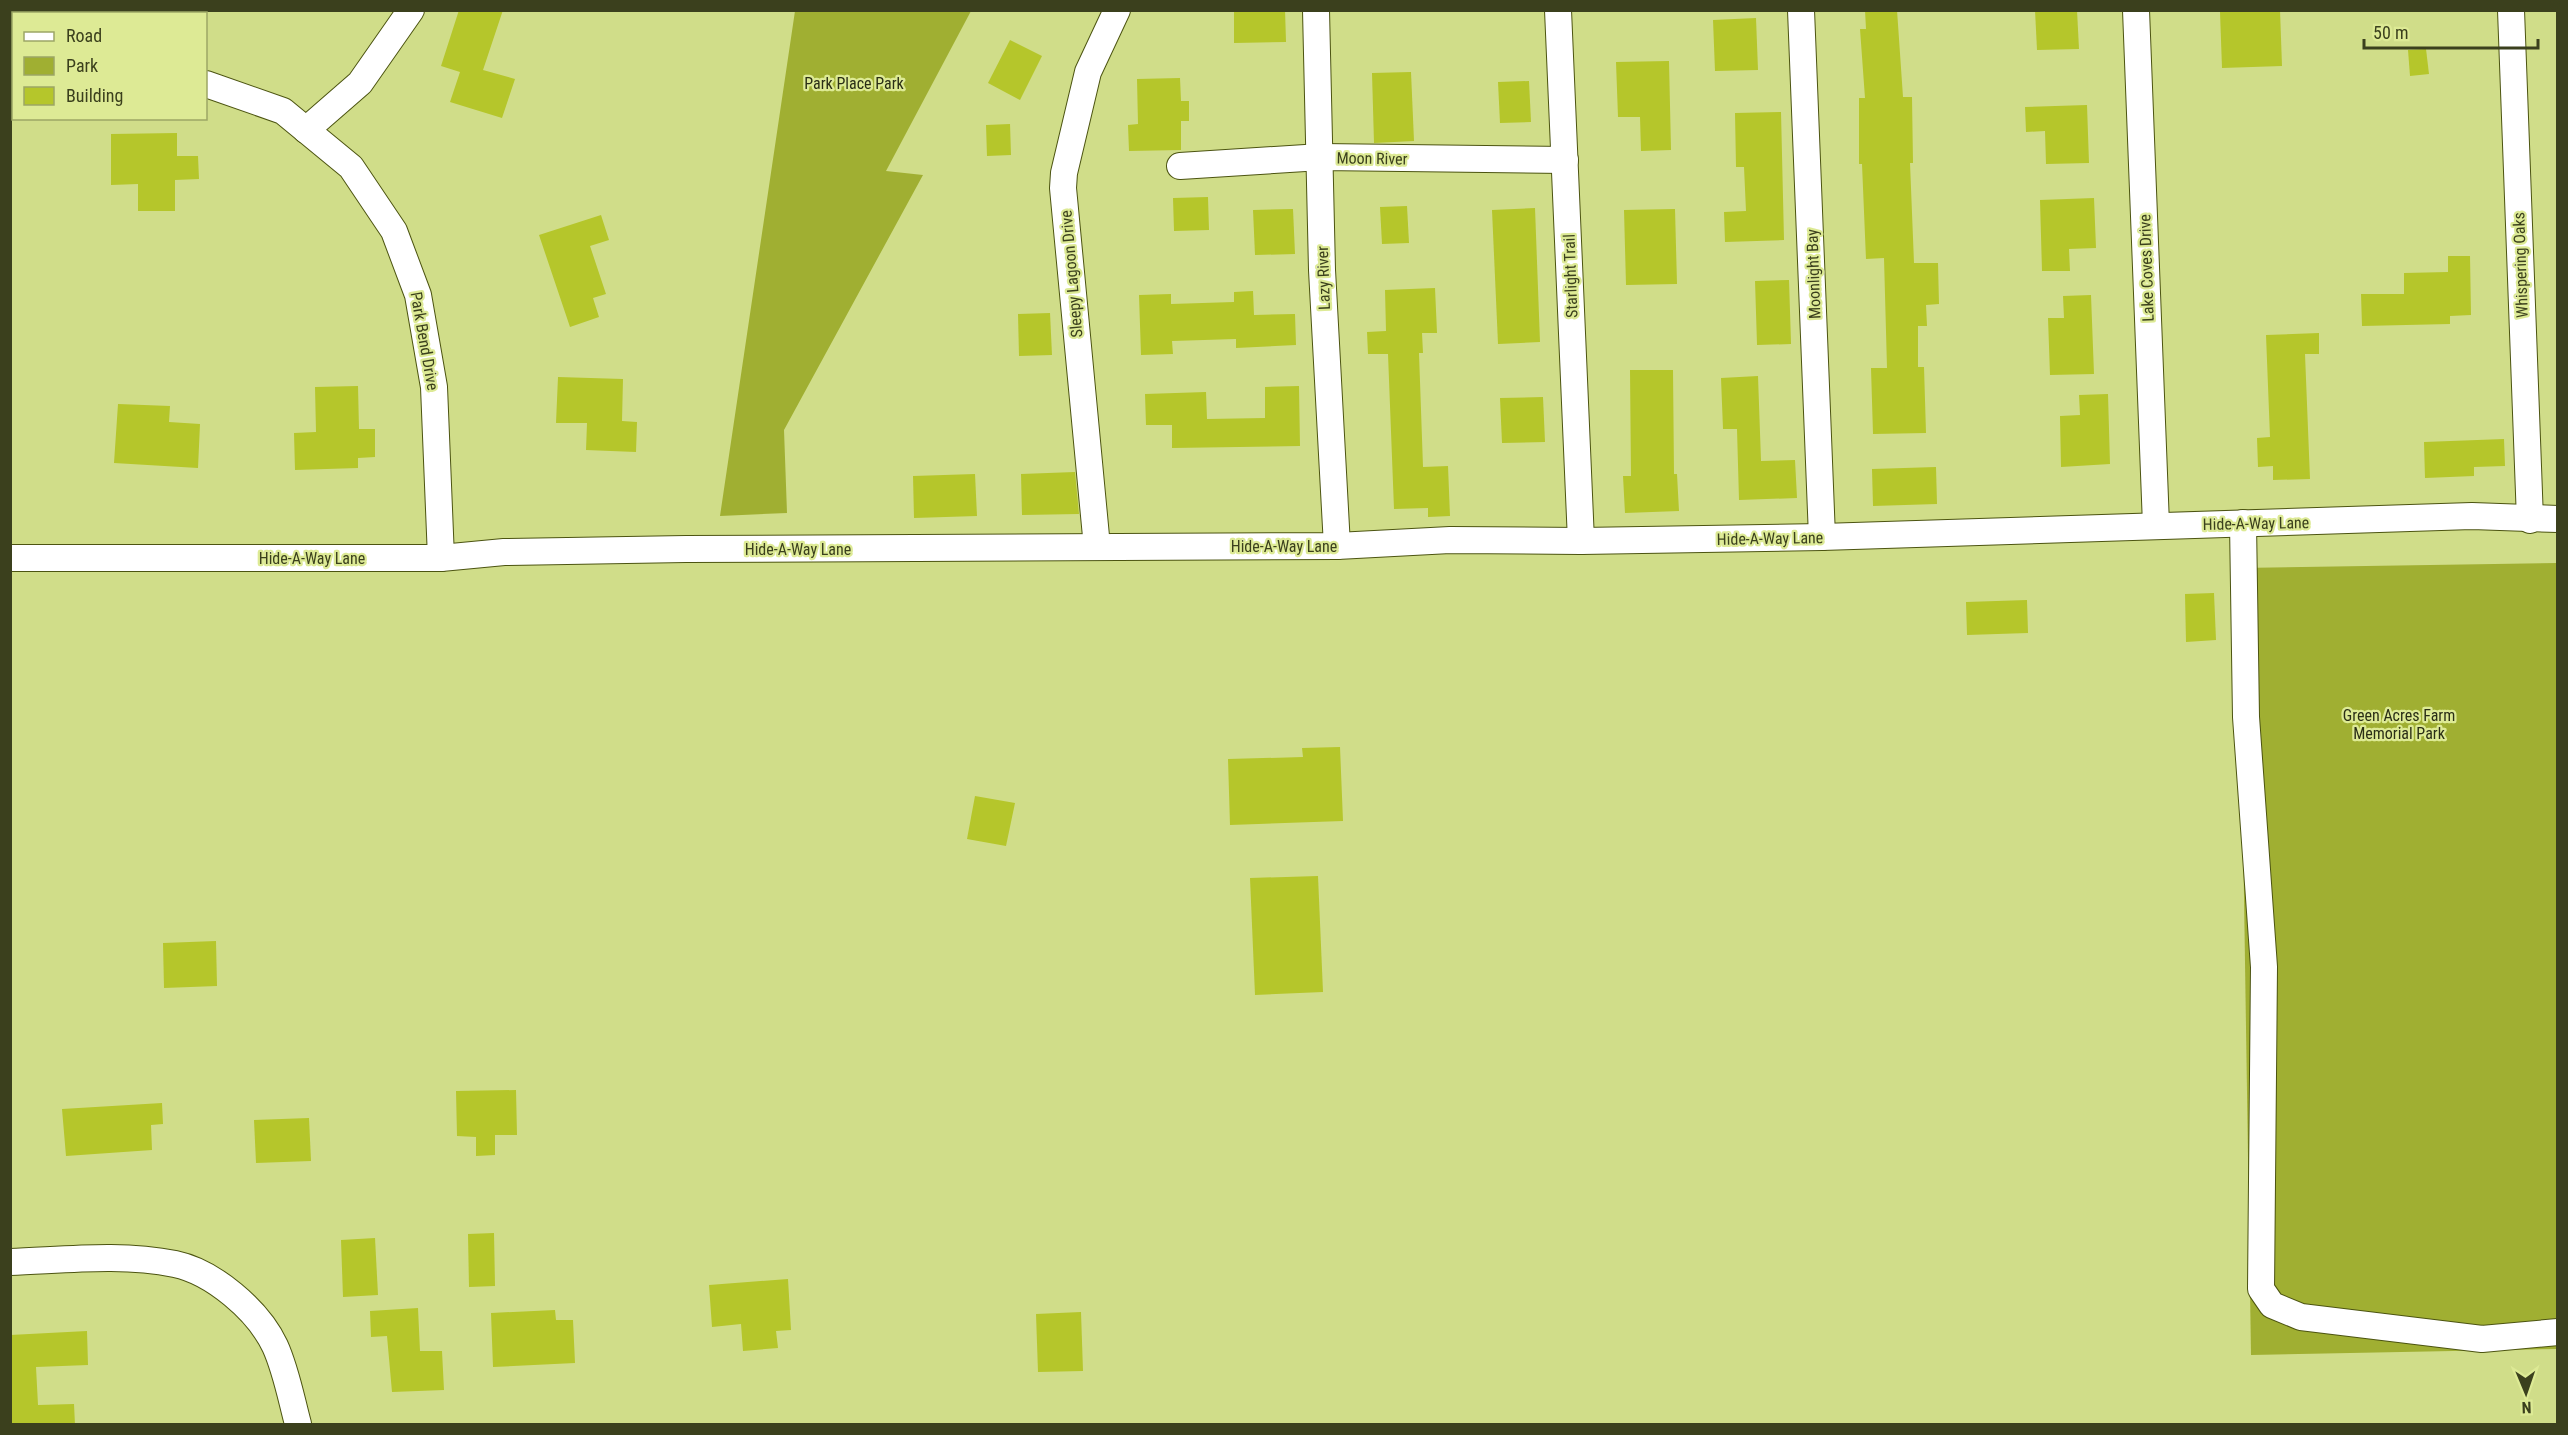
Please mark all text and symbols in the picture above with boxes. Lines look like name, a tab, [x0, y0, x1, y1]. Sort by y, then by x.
legend	[12, 12, 207, 120]
scale bar	[2364, 12, 2538, 50]
text: 50 m	[2373, 22, 2408, 43]
text: Road	[66, 25, 102, 46]
text: Park	[66, 55, 98, 76]
park label: Park Place Park	[804, 74, 905, 93]
text: Building	[66, 85, 123, 106]
street label: Moon River	[1336, 148, 1408, 169]
street label: Sleepy Lagoon Drive	[1056, 210, 1087, 338]
street label: Whispering Oaks	[2509, 212, 2532, 318]
street label: Lake Coves Drive	[2135, 214, 2158, 322]
street label: Moonlight Bay	[1802, 228, 1825, 319]
street label: Starlight Trail	[1560, 234, 1581, 318]
street label: Lazy River	[1313, 246, 1334, 310]
street label: Park Bend Drive	[406, 290, 443, 392]
street label: Hide-A-Way Lane	[2203, 513, 2309, 534]
street label: Hide-A-Way Lane	[1717, 528, 1823, 549]
street label: Hide-A-Way Lane	[1231, 537, 1337, 556]
street label: Hide-A-Way Lane	[745, 540, 851, 559]
street label: Hide-A-Way Lane	[259, 549, 365, 568]
park label: Green Acres Farm Memorial Park	[2343, 706, 2455, 743]
north arrow	[2496, 1363, 2556, 1423]
text: N	[2521, 1398, 2532, 1417]

